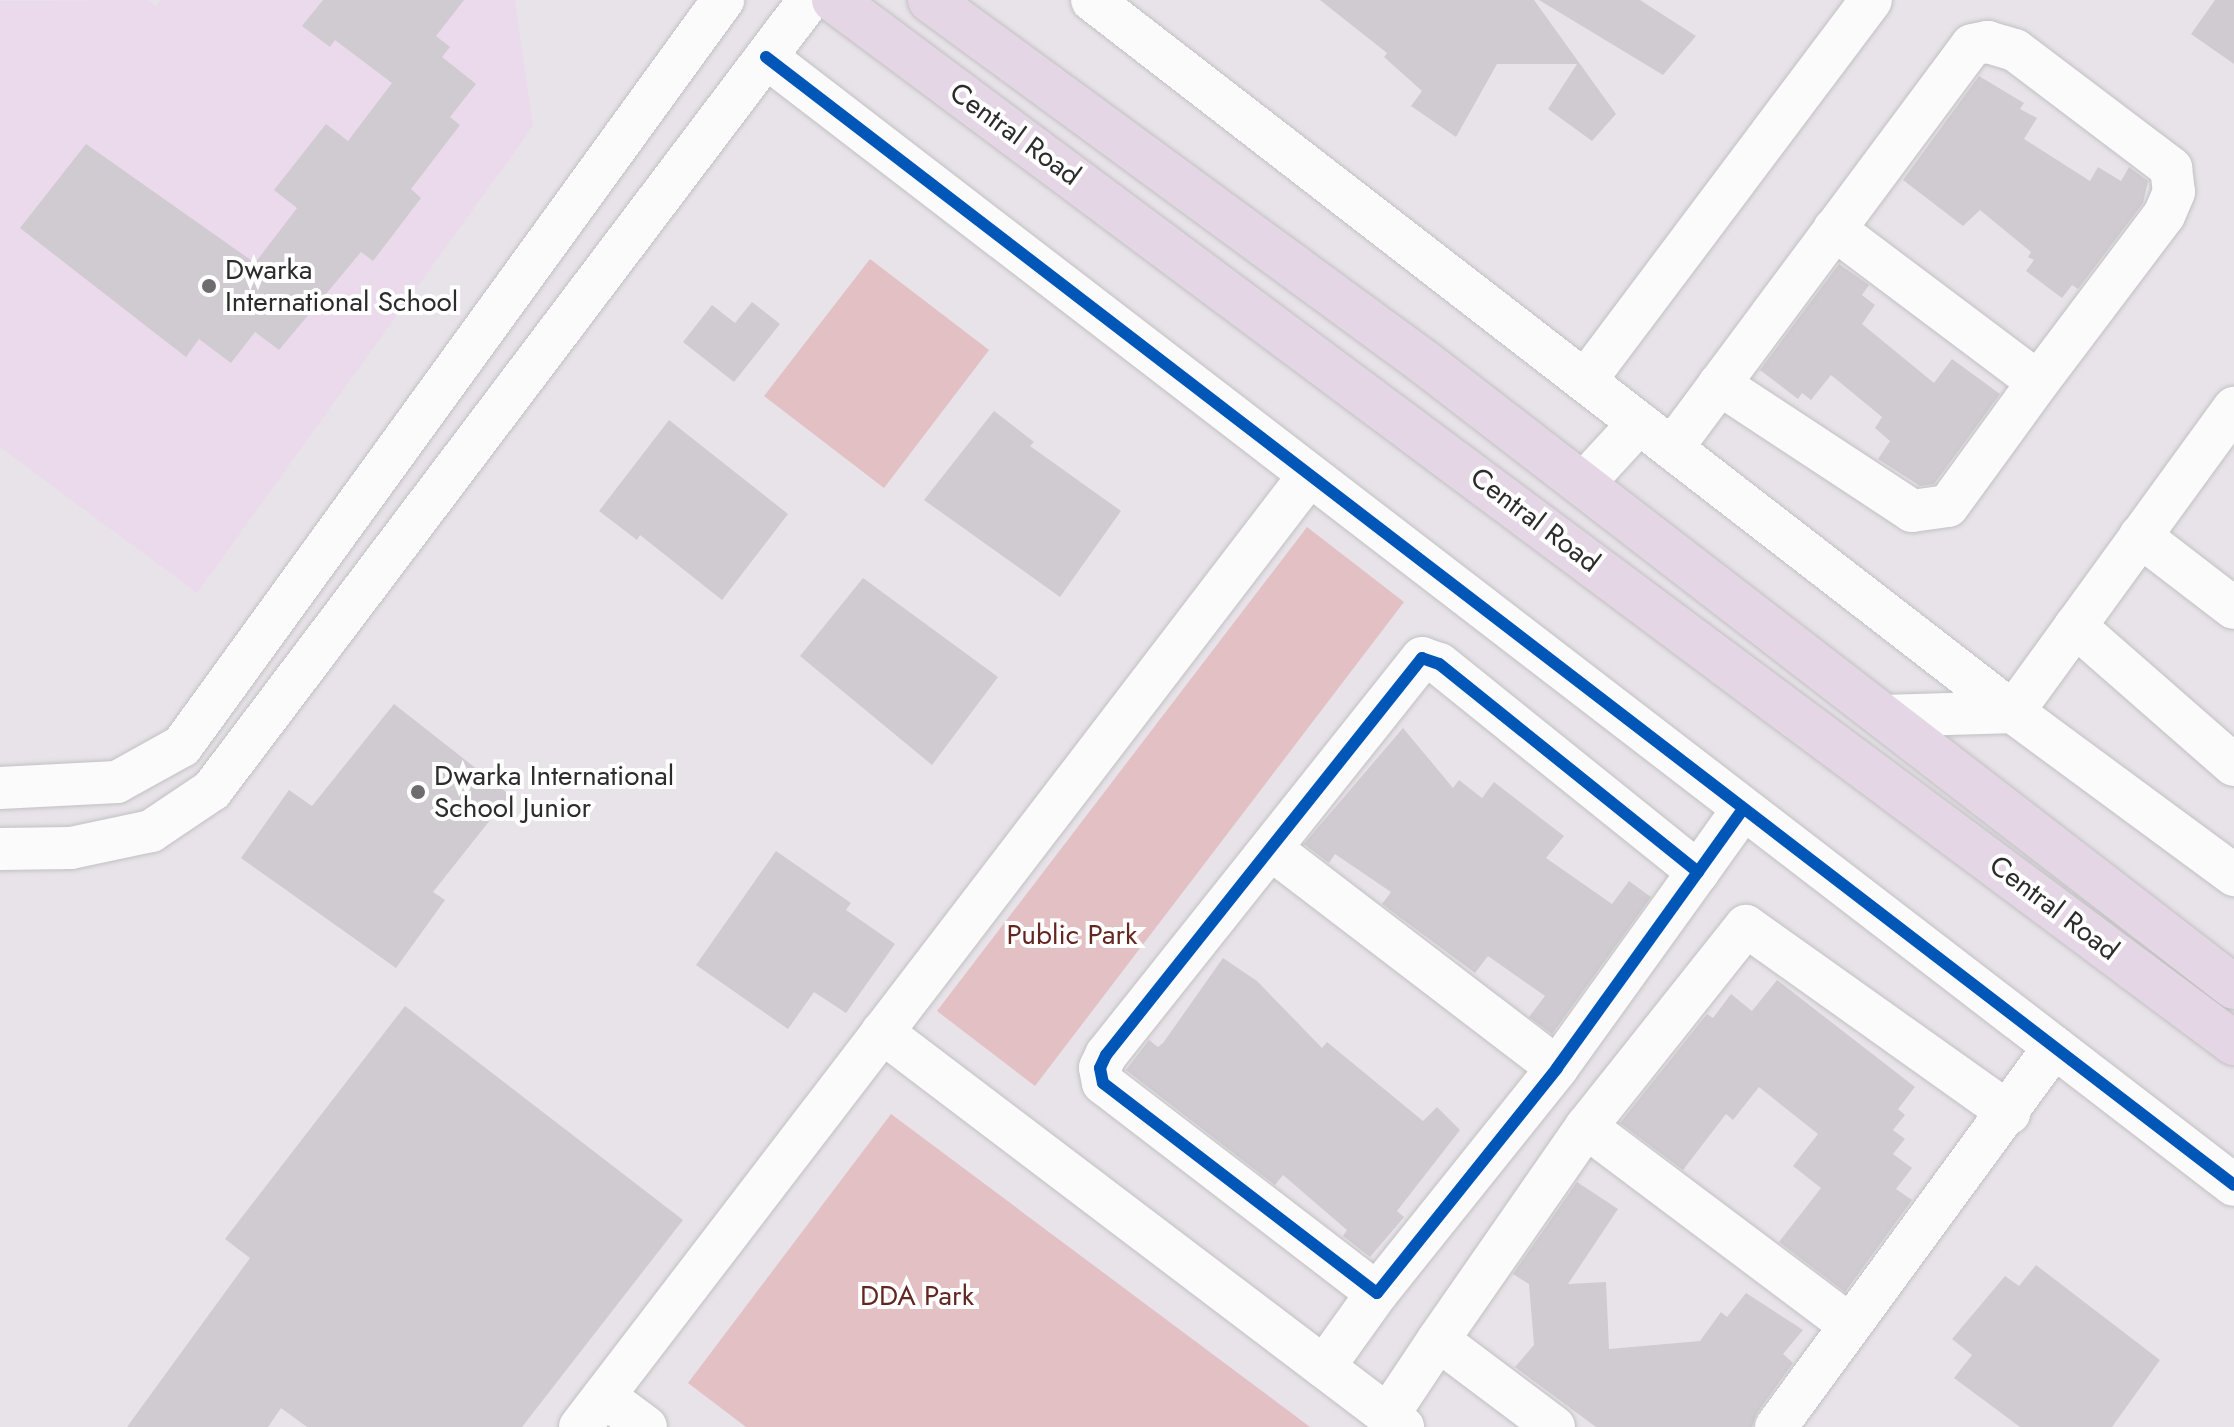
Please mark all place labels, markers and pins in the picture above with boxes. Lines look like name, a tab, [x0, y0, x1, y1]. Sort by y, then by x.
place label: Dwarka International School	[225, 253, 458, 319]
marker: Dwarka International School	[200, 277, 218, 295]
place label: Dwarka International School Junior	[434, 759, 674, 825]
marker: Dwarka International School Junior	[409, 783, 427, 801]

